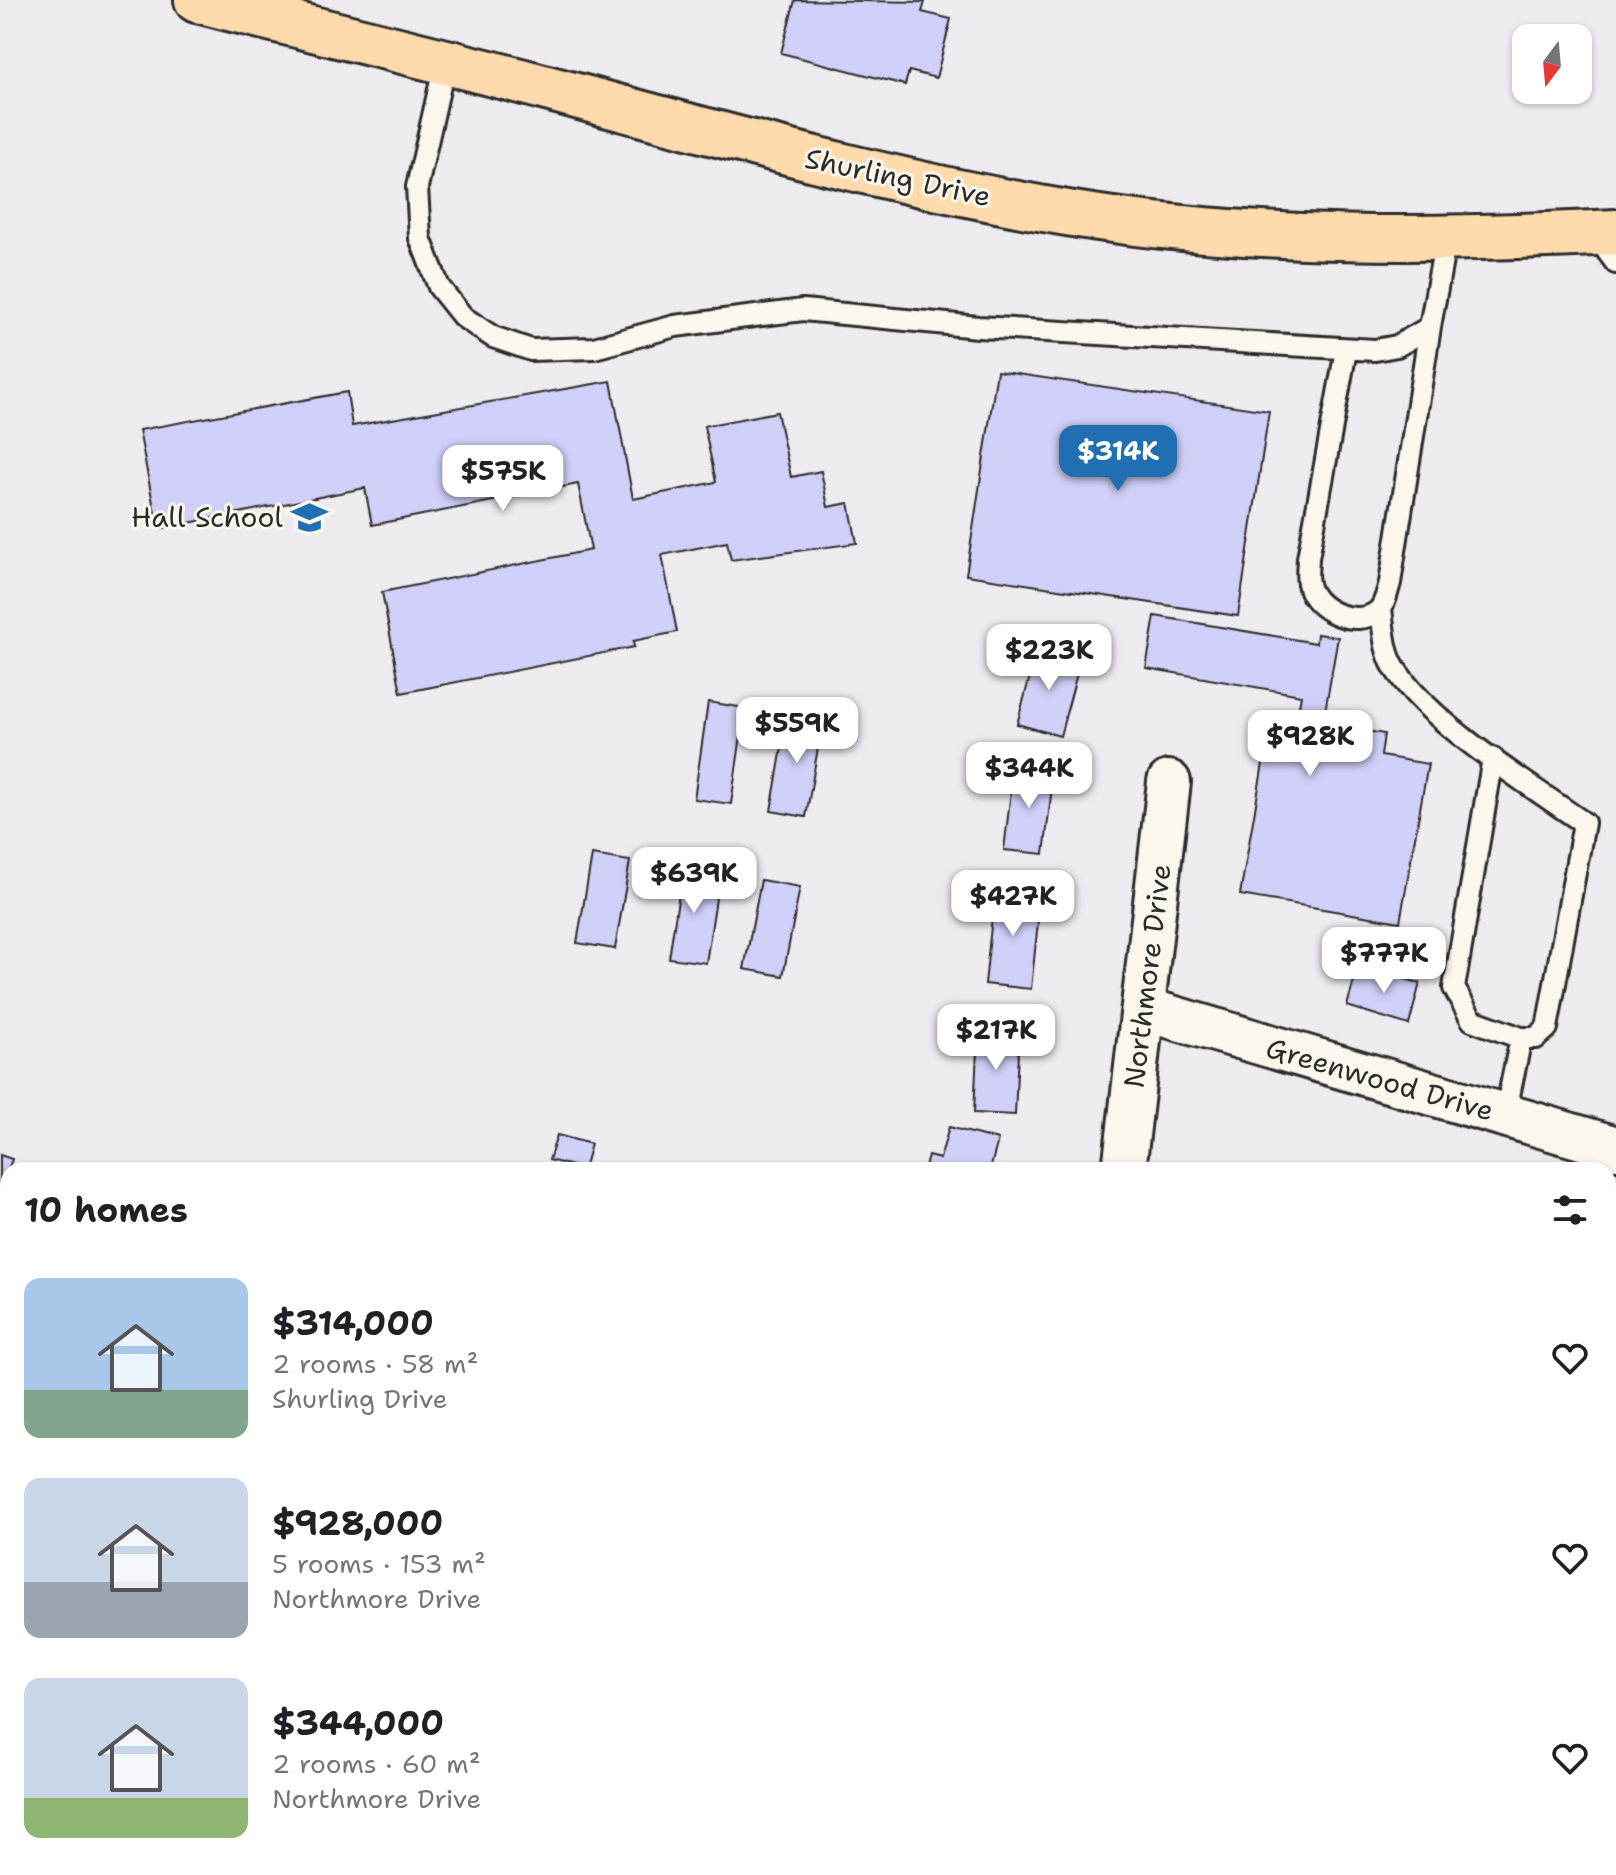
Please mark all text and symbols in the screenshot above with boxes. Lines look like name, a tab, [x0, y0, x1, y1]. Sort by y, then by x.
north arrow	[1512, 24, 1592, 104]
map controls	[1512, 24, 1592, 104]
street label: Shurling Drive	[802, 139, 994, 215]
pin: $314K	[1062, 425, 1174, 493]
text: $314K	[1077, 433, 1159, 468]
pin: $575K	[447, 445, 559, 513]
text: $575K	[460, 453, 546, 488]
place label: Hall School	[131, 498, 284, 536]
school or university icon: Hall School	[290, 498, 328, 536]
pin: $223K	[993, 624, 1105, 692]
text: $223K	[1005, 632, 1093, 667]
pin: $559K	[741, 697, 853, 765]
text: $559K	[754, 705, 840, 740]
pin: $928K	[1254, 710, 1366, 778]
text: $928K	[1266, 718, 1354, 753]
pin: $344K	[973, 742, 1085, 810]
text: $344K	[984, 750, 1074, 785]
pin: $639K	[638, 847, 750, 915]
text: $639K	[650, 855, 738, 890]
street label: Northmore Drive	[1114, 862, 1180, 1090]
pin: $427K	[957, 870, 1069, 938]
text: $427K	[969, 878, 1057, 913]
pin: $777K	[1328, 927, 1440, 995]
text: $777K	[1340, 935, 1428, 970]
pin: $217K	[940, 1004, 1052, 1072]
text: $217K	[955, 1012, 1037, 1047]
street label: Greenwood Drive	[1262, 1028, 1498, 1130]
text: 10 homes	[24, 1187, 188, 1233]
icon: filters	[1548, 1188, 1592, 1232]
text: $314,000	[272, 1300, 434, 1346]
icon: home	[88, 1310, 184, 1406]
icon: heart	[1548, 1336, 1592, 1380]
text: 2 rooms · 58 m²	[272, 1346, 478, 1381]
text: Shurling Drive	[272, 1381, 448, 1416]
text: $928,000	[272, 1500, 443, 1546]
icon: home	[88, 1510, 184, 1606]
icon: heart	[1548, 1536, 1592, 1580]
text: 5 rooms · 153 m²	[272, 1546, 486, 1581]
text: Northmore Drive	[272, 1581, 481, 1616]
text: $344,000	[272, 1700, 444, 1746]
icon: home	[88, 1710, 184, 1806]
icon: heart	[1548, 1736, 1592, 1780]
text: 2 rooms · 60 m²	[272, 1746, 481, 1781]
text: Northmore Drive	[272, 1781, 481, 1816]

